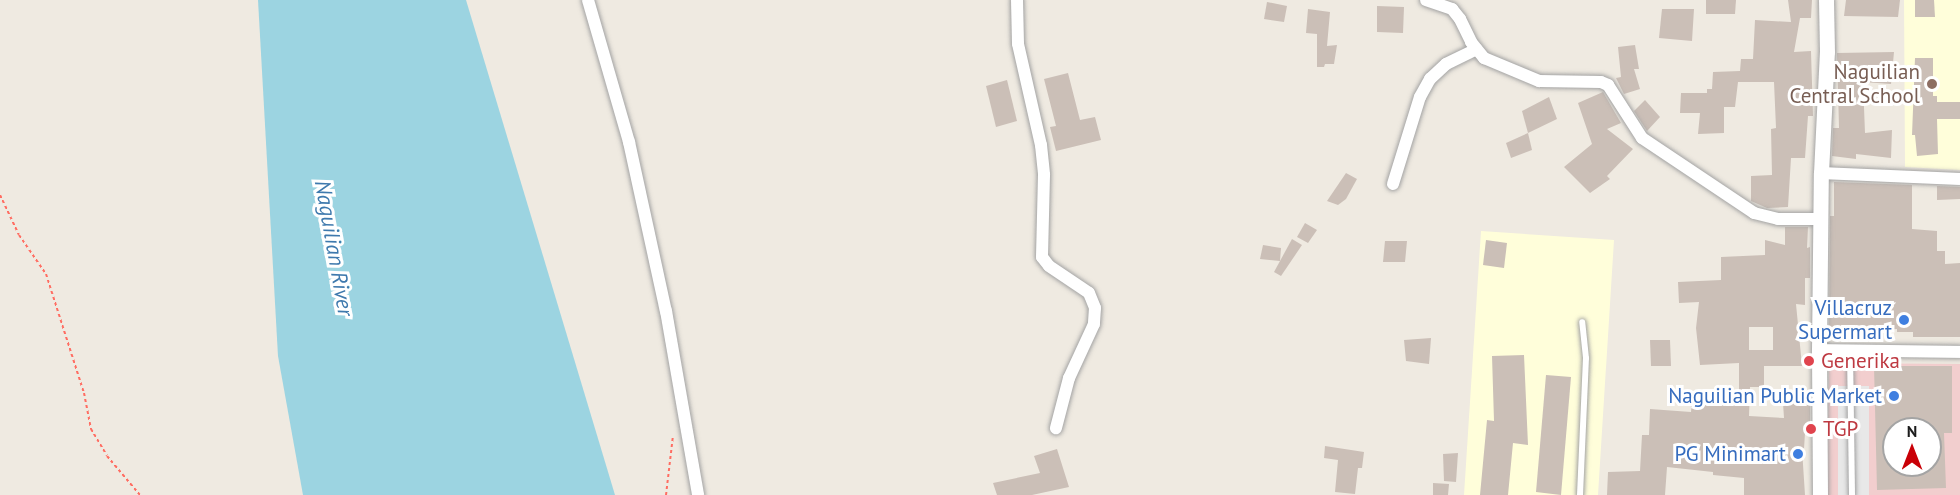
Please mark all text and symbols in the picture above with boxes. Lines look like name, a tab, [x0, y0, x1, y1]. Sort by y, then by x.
place label: Naguilian Central School	[1789, 59, 1920, 109]
marker: Naguilian Central School	[1925, 77, 1939, 91]
water label: Naguilian River	[309, 178, 359, 318]
place label: Villacruz Supermart	[1798, 295, 1892, 345]
marker: Villacruz Supermart	[1897, 313, 1911, 327]
place label: Generika	[1821, 348, 1900, 374]
marker: Generika	[1802, 354, 1816, 368]
place label: Naguilian Public Market	[1668, 383, 1882, 409]
marker: Naguilian Public Market	[1887, 389, 1901, 403]
place label: TGP	[1823, 416, 1858, 442]
north arrow	[1882, 417, 1942, 477]
text: N	[1907, 421, 1917, 441]
marker: TGP	[1804, 422, 1818, 436]
place label: PG Minimart	[1674, 441, 1786, 467]
marker: PG Minimart	[1791, 447, 1805, 461]

